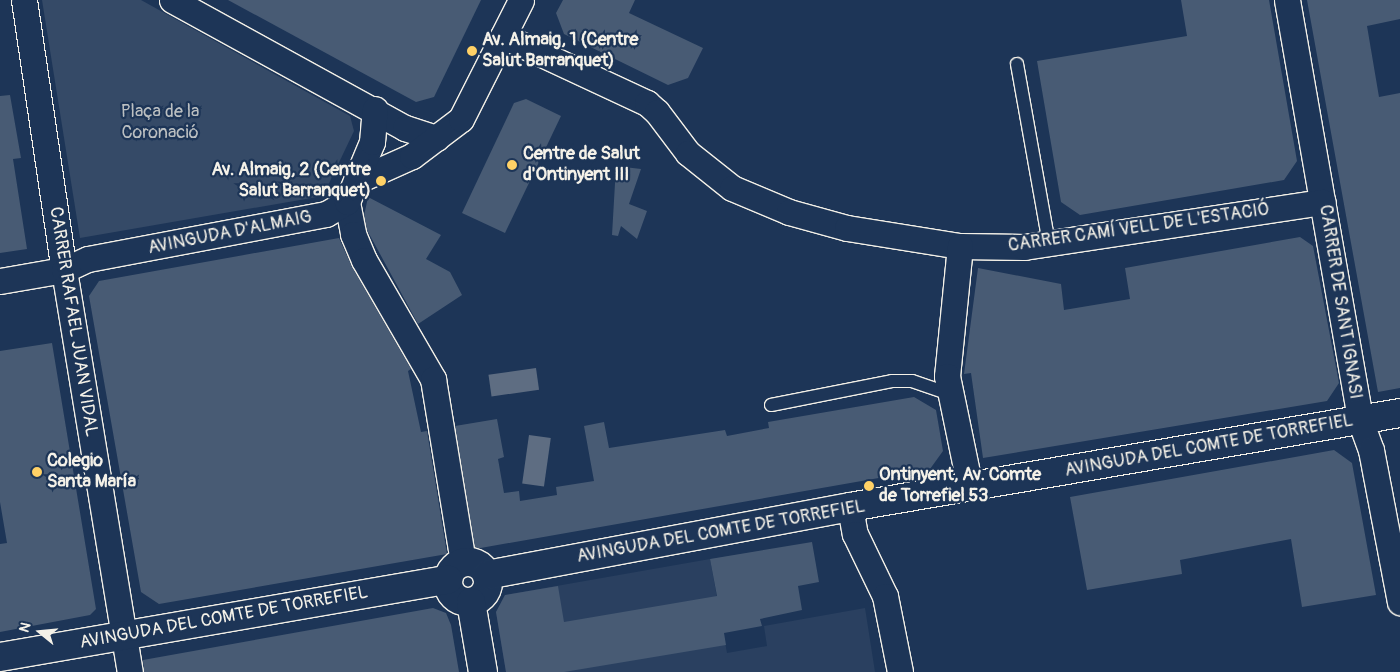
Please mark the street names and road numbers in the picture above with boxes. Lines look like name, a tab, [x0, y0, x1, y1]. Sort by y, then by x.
street label: CARRER CAMÍ VELL DE L'ESTACIÓ	[1007, 199, 1271, 257]
street label: CARRER DE SANT IGNASI	[1314, 203, 1366, 401]
street label: CARRER RAFAEL JUAN VIDAL	[44, 205, 102, 439]
street label: AVINGUDA D'ALMAIG	[146, 207, 314, 259]
street label: AVINGUDA DEL COMTE DE TORREFIEL	[1063, 410, 1355, 482]
street label: AVINGUDA DEL COMTE DE TORREFIEL	[575, 496, 867, 568]
street label: AVINGUDA DEL COMTE DE TORREFIEL	[78, 582, 370, 654]

